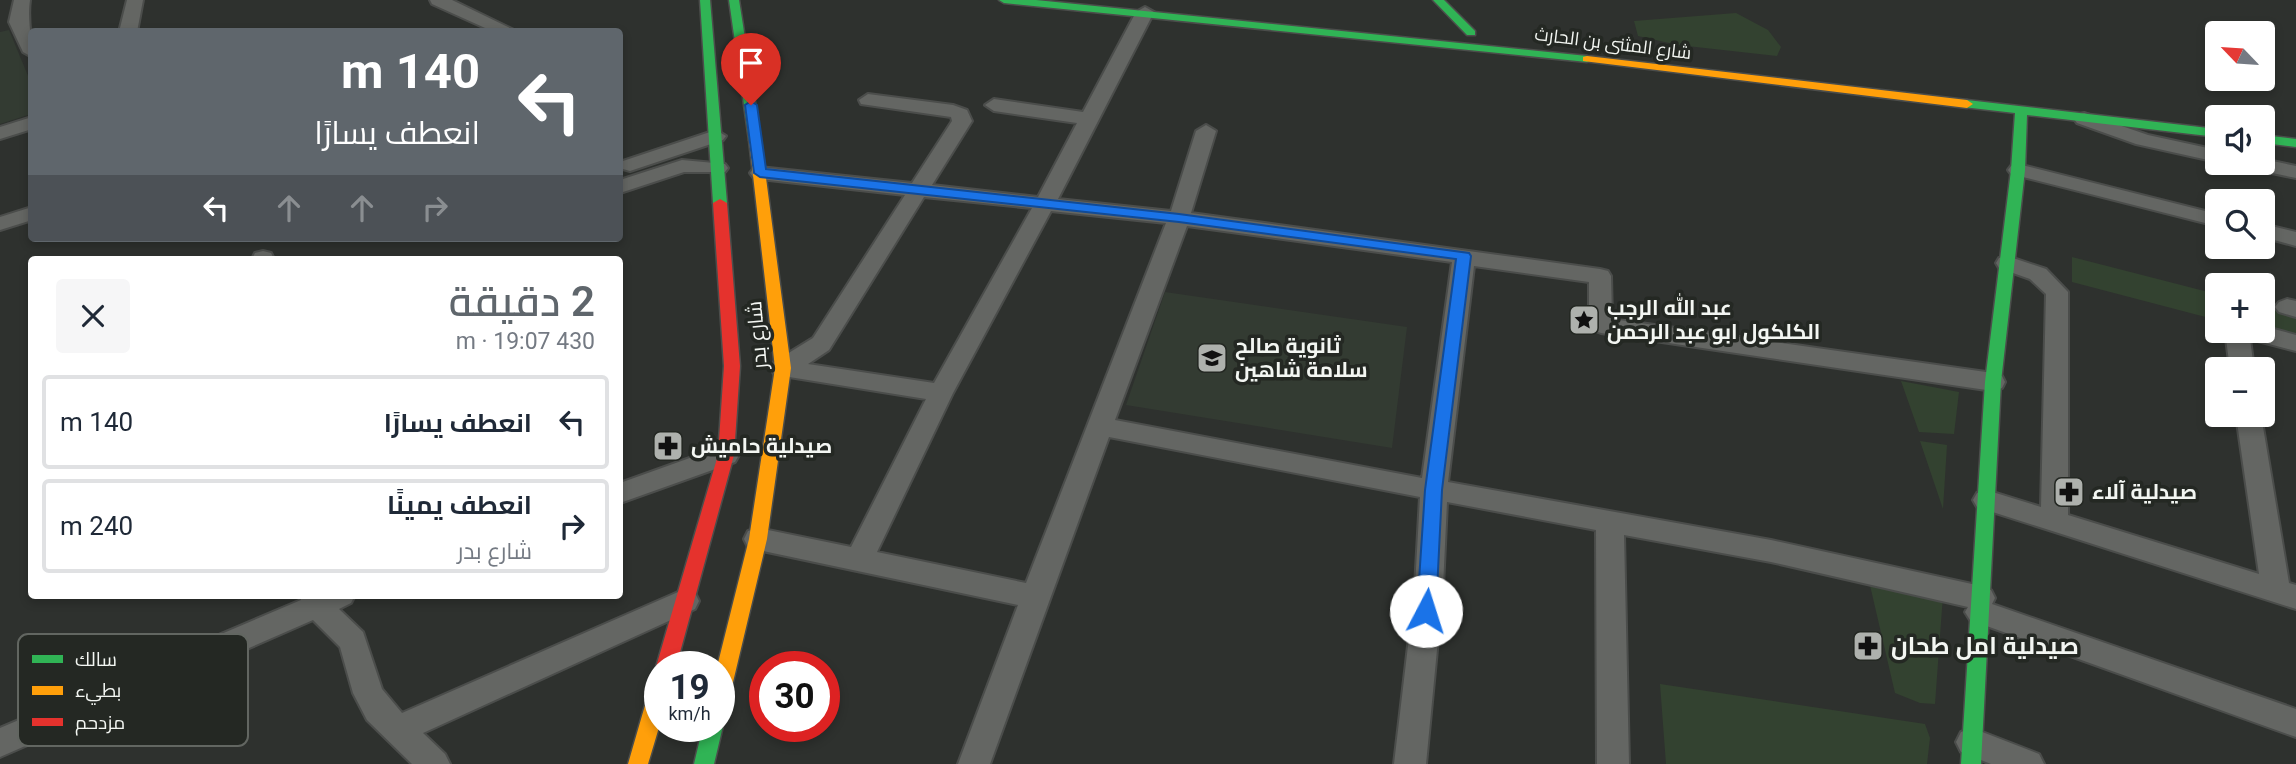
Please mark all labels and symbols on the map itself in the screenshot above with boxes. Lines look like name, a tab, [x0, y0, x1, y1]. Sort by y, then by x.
north arrow	[2205, 21, 2275, 91]
street label: شارع المثنى بن الحارث	[1533, 23, 1693, 65]
pin	[721, 33, 781, 105]
place label: عبد الله الرجب الكلكول ابو عبد الرحمن	[1607, 293, 1820, 345]
street label: شارع بدر	[742, 300, 774, 371]
place icon: عبد الله الرجب الكلكول ابو عبد الرحمن	[1567, 303, 1601, 337]
place label: ثانوية صالح سلامة شاهين	[1235, 334, 1368, 382]
school or university icon: ثانوية صالح سلامة شاهين	[1195, 341, 1229, 375]
pharmacy icon: صيدلية حاميش	[651, 429, 685, 463]
place label: صيدلية حاميش	[691, 434, 832, 458]
pharmacy icon: صيدلية آلاء	[2052, 475, 2086, 509]
place label: صيدلية آلاء	[2092, 480, 2197, 504]
position arrow	[1389, 574, 1463, 648]
pharmacy icon: صيدلية امل طحان	[1851, 629, 1885, 663]
place label: صيدلية امل طحان	[1891, 632, 2079, 660]
legend	[18, 634, 248, 746]
text: سالك	[75, 648, 117, 671]
speed limit sign: 30	[749, 651, 840, 742]
text: بطيء	[75, 679, 121, 705]
text: مزدحم	[75, 711, 125, 736]

